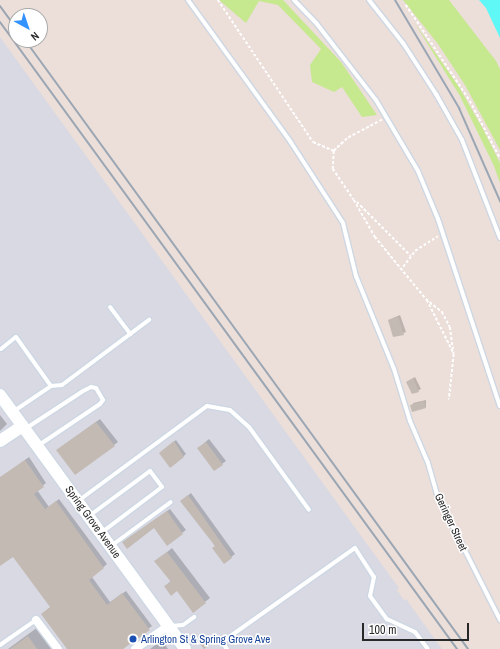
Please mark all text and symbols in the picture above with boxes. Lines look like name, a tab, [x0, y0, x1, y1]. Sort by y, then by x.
north arrow	[8, 8, 48, 48]
text: N	[28, 29, 42, 44]
street label: Spring Grove Avenue	[62, 483, 124, 561]
street label: Geringer Street	[432, 491, 470, 553]
scale bar	[364, 615, 471, 641]
text: 100 m	[369, 622, 396, 638]
place label: Arlington St & Spring Grove Ave	[141, 632, 271, 646]
marker: Arlington St & Spring Grove Ave	[128, 634, 138, 644]

